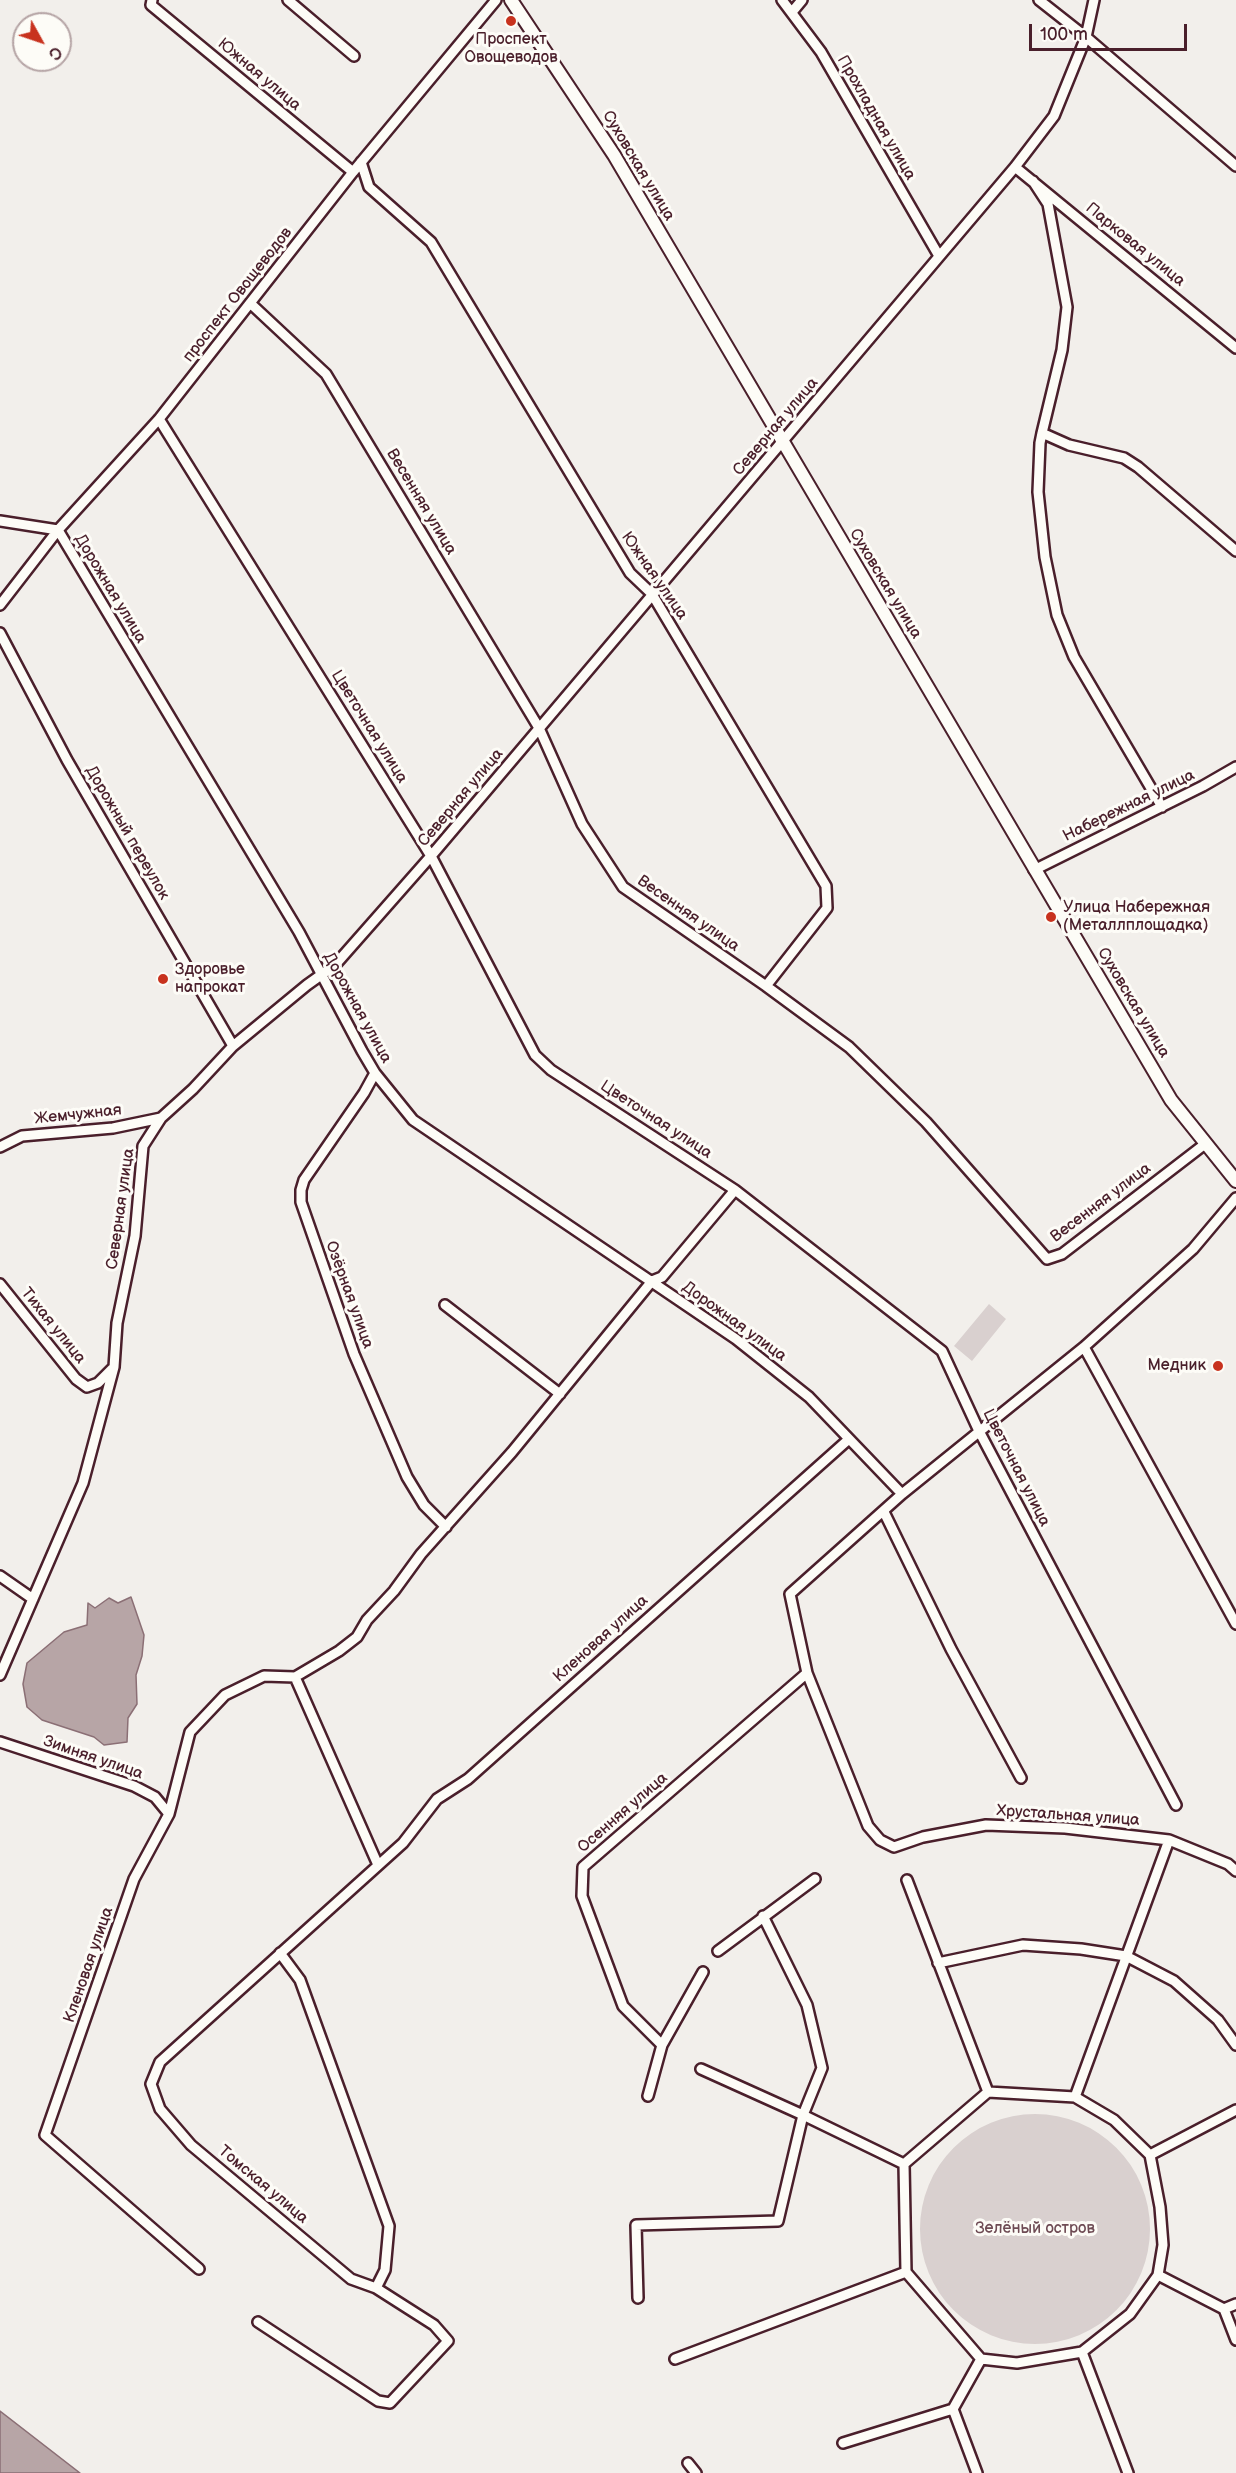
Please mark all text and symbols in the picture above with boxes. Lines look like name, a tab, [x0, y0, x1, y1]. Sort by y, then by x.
north arrow	[12, 12, 72, 72]
scale bar	[1032, 12, 1190, 50]
marker: Проспект Овощеводов	[504, 14, 518, 28]
text: 100 m	[1040, 24, 1088, 45]
place label: Проспект Овощеводов	[465, 30, 557, 68]
street label: Южная улица	[213, 35, 305, 115]
text: С	[44, 42, 65, 63]
street label: Прохладная улица	[833, 52, 919, 184]
street label: Суховская улица	[598, 107, 678, 225]
street label: Парковая улица	[1081, 199, 1189, 291]
street label: проспект Овощеводов	[179, 224, 297, 366]
street label: Северная улица	[729, 374, 823, 480]
street label: Весенняя улица	[382, 445, 460, 559]
street label: Суховская улица	[845, 525, 925, 643]
street label: Южная улица	[617, 528, 691, 624]
street label: Дорожная улица	[70, 531, 150, 647]
street label: Цветочная улица	[327, 667, 411, 787]
street label: Северная улица	[414, 745, 508, 851]
street label: Дорожный переулок	[81, 763, 173, 903]
street label: Набережная улица	[1060, 766, 1198, 846]
street label: Весенняя улица	[633, 872, 743, 956]
place label: Улица Набережная (Металлплощадка)	[1063, 898, 1210, 936]
marker: Улица Набережная (Металлплощадка)	[1044, 910, 1058, 924]
street label: Суховская улица	[1093, 944, 1173, 1062]
street label: Дорожная улица	[319, 949, 395, 1067]
place label: Здоровье напрокат	[175, 960, 245, 998]
marker: Здоровье напрокат	[156, 972, 170, 986]
street label: Цветочная улица	[597, 1077, 715, 1163]
street label: Жемчужная	[33, 1101, 123, 1129]
street label: Северная улица	[103, 1147, 139, 1271]
street label: Весенняя улица	[1047, 1159, 1155, 1247]
street label: Озёрная улица	[321, 1239, 377, 1351]
street label: Дорожная улица	[678, 1278, 790, 1366]
street label: Тихая улица	[17, 1284, 89, 1368]
place label: Медник	[1147, 1356, 1206, 1376]
marker: Медник	[1211, 1359, 1225, 1373]
street label: Цветочная улица	[978, 1406, 1054, 1530]
street label: Кленовая улица	[550, 1591, 652, 1687]
street label: Зимняя улица	[41, 1732, 145, 1784]
street label: Осенняя улица	[574, 1769, 672, 1857]
street label: Хрустальная улица	[996, 1801, 1140, 1831]
street label: Кленовая улица	[60, 1905, 118, 2025]
street label: Томская улица	[214, 2142, 312, 2228]
park label: Зелёный остров	[975, 2219, 1095, 2239]

